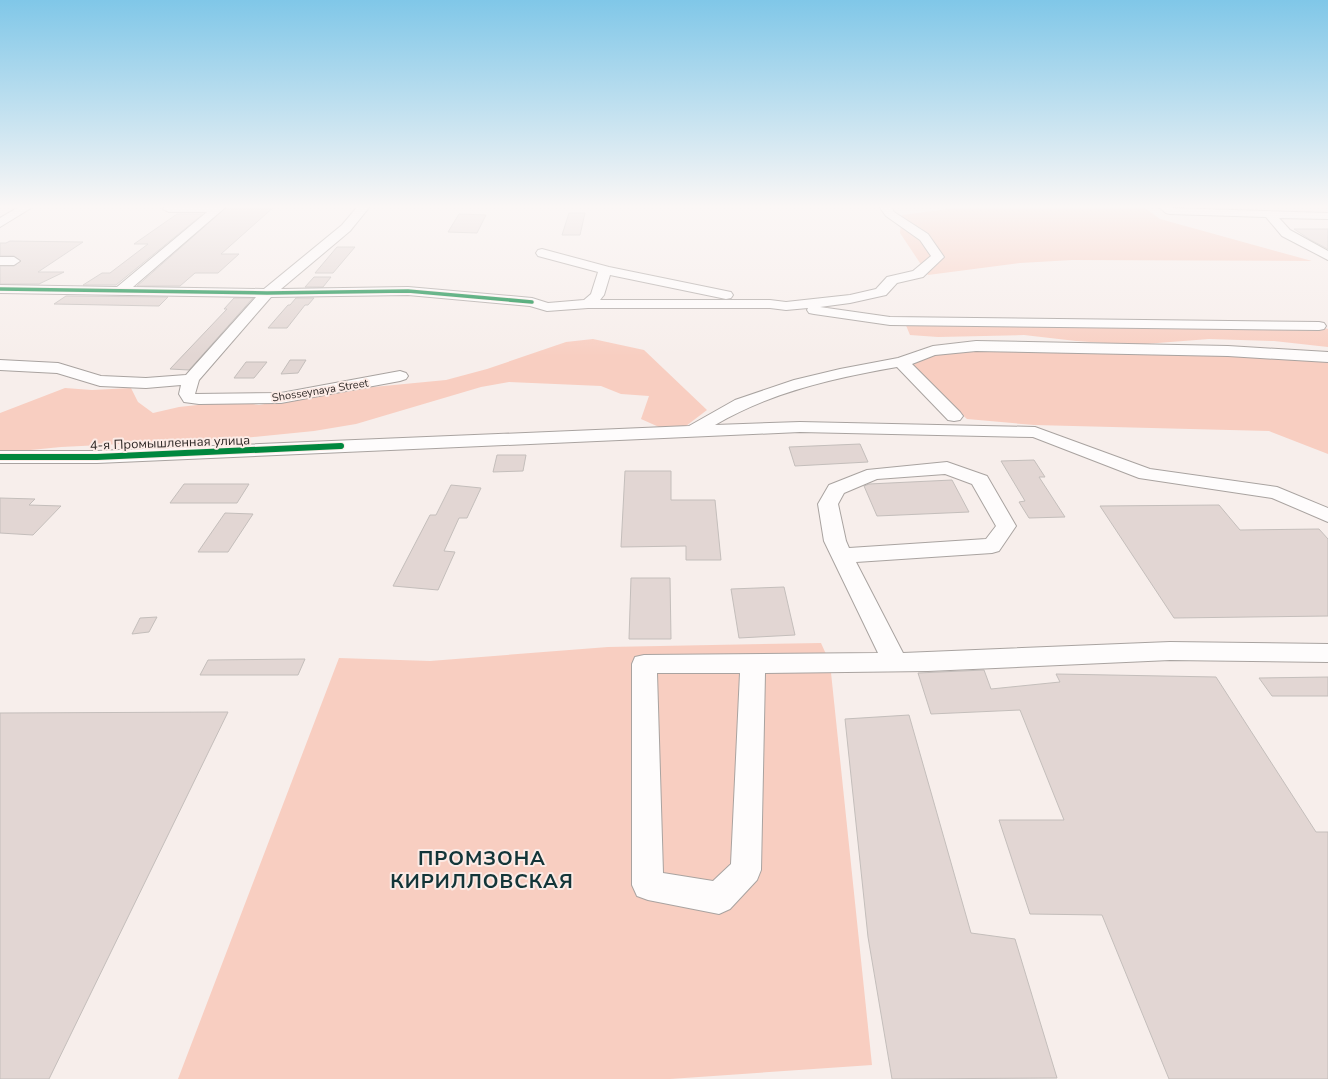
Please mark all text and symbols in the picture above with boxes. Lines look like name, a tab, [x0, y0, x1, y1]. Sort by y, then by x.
street label: Shosseynaya Street	[271, 375, 369, 406]
street label: 4-я Промышленная улица	[90, 431, 250, 455]
district label: ПРОМЗОНА КИРИЛЛОВСКАЯ	[390, 845, 574, 895]

